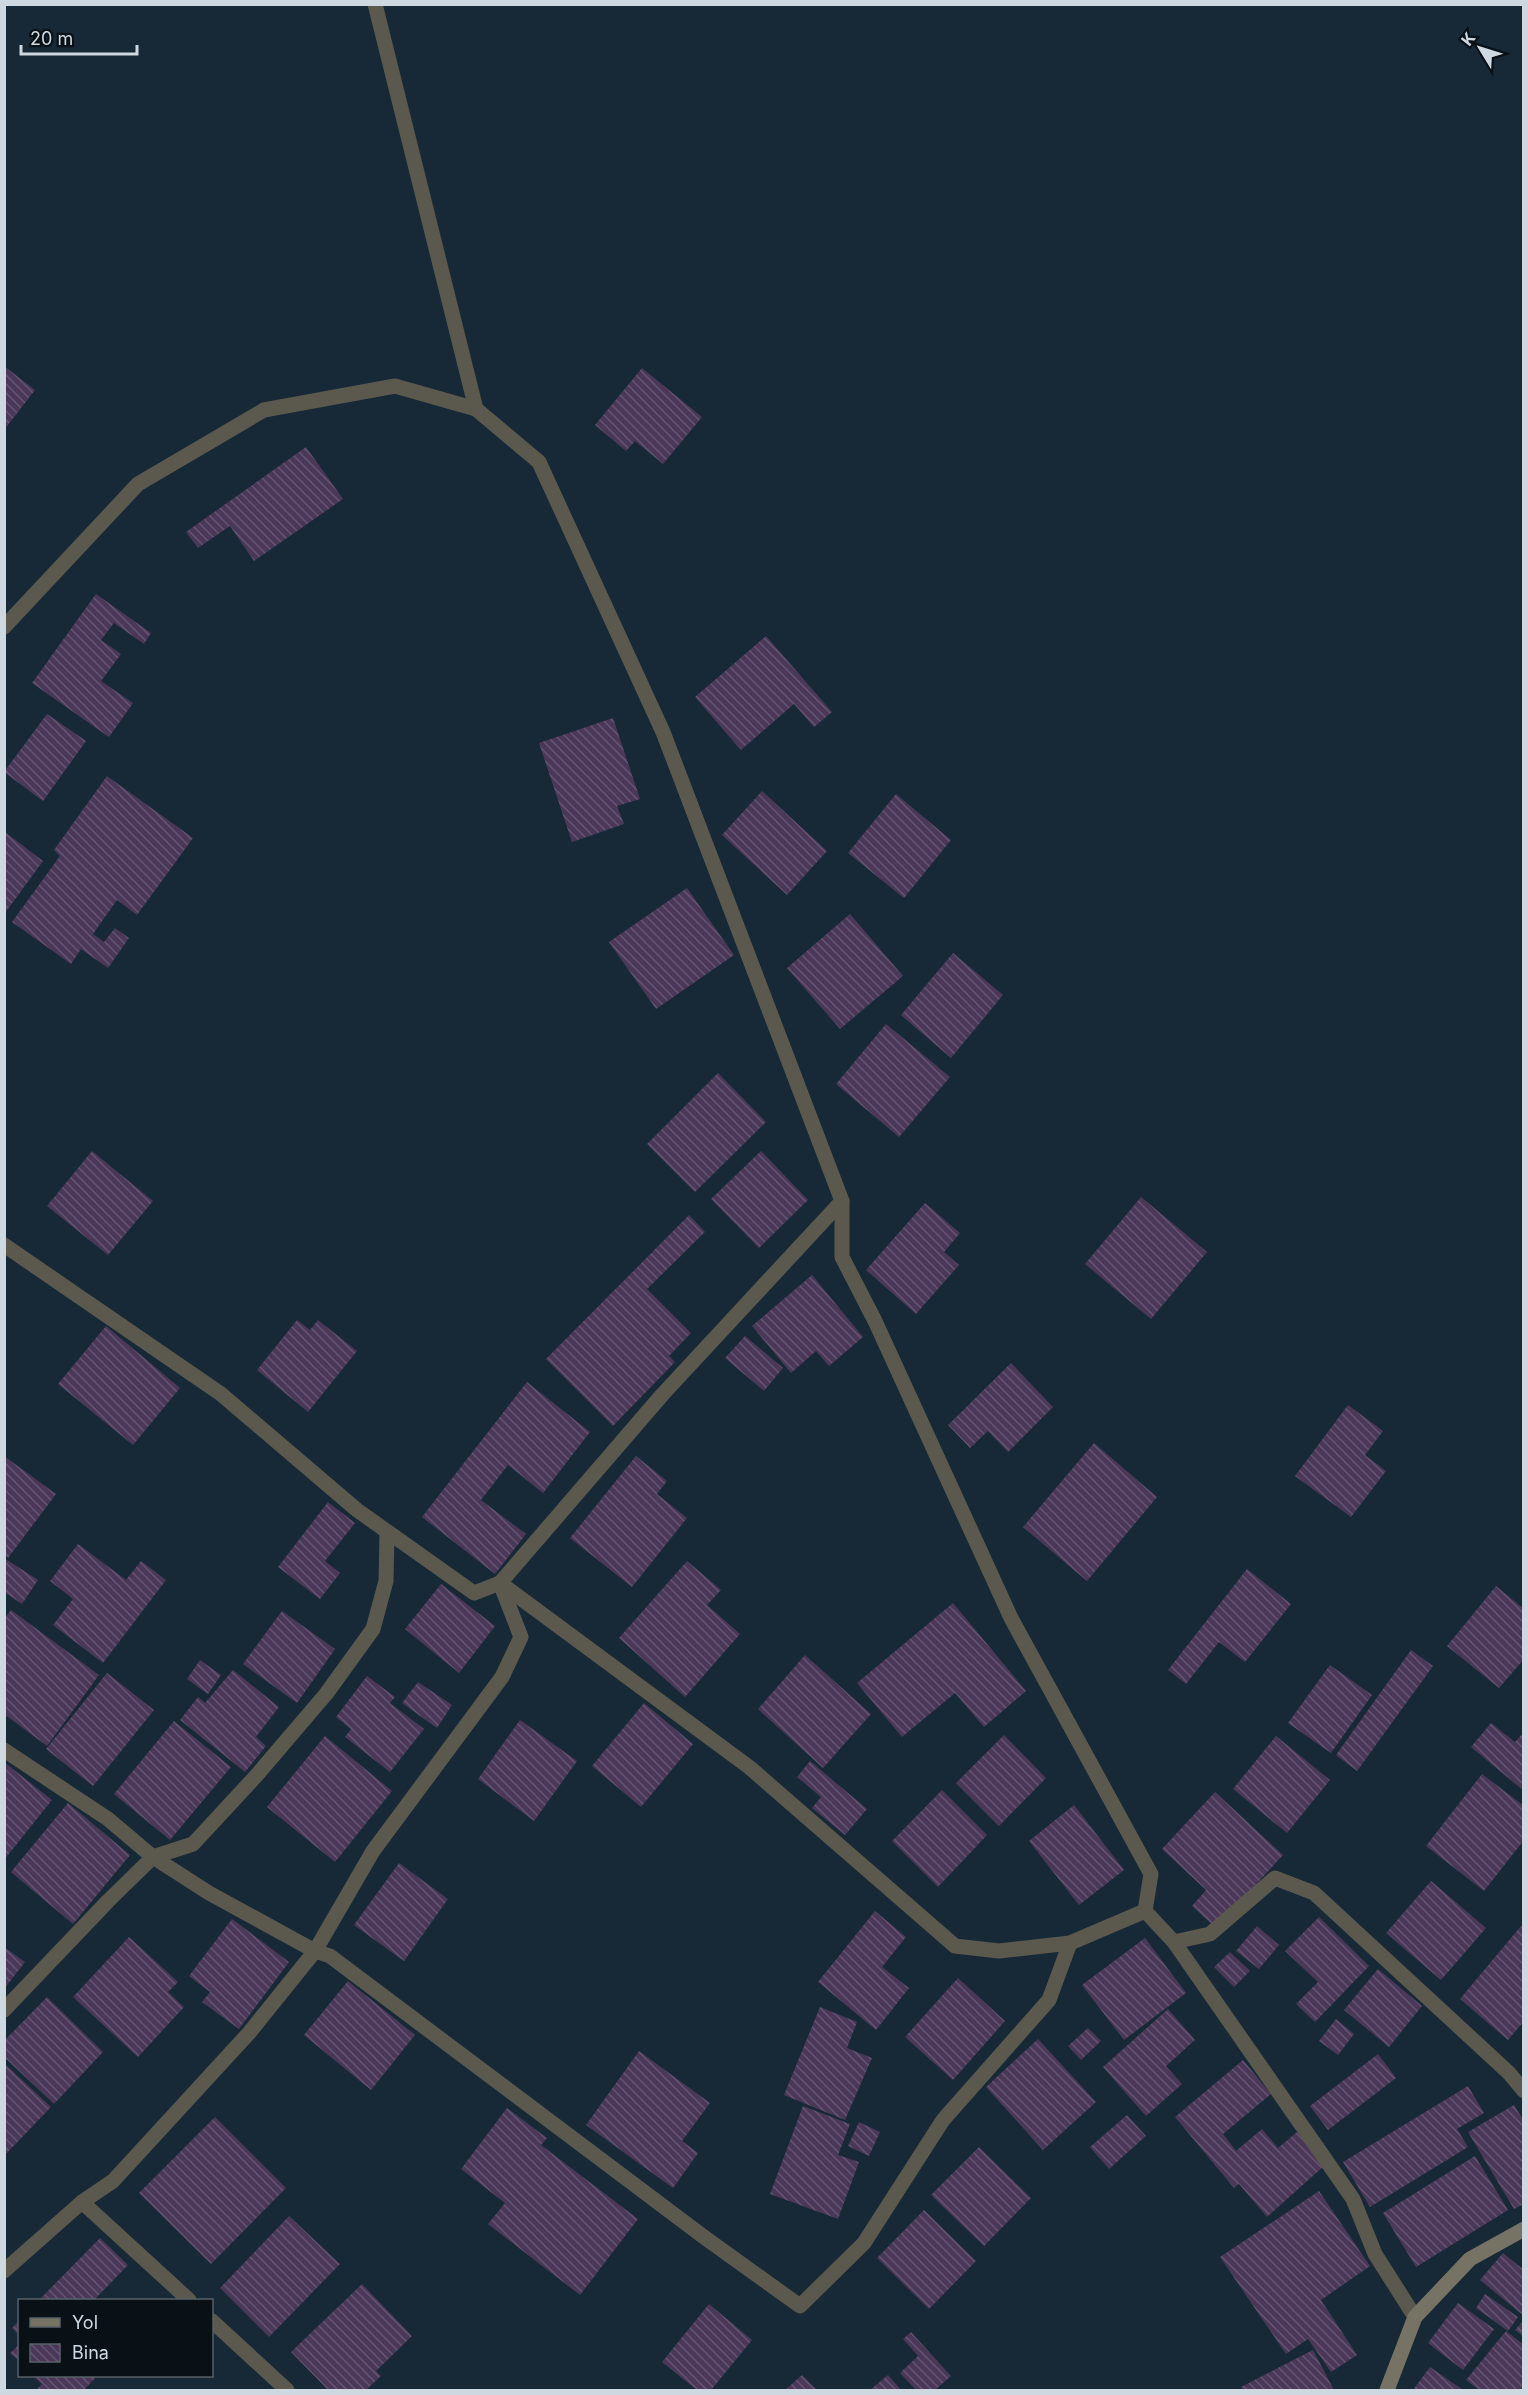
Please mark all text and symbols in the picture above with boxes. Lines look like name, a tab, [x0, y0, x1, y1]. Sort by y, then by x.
scale bar	[21, 18, 136, 56]
north arrow	[1450, 18, 1510, 78]
text: 20 m	[30, 28, 73, 49]
text: K	[1457, 28, 1480, 49]
legend	[18, 2299, 213, 2377]
text: Yol	[72, 2312, 98, 2333]
text: Bina	[72, 2342, 109, 2363]

